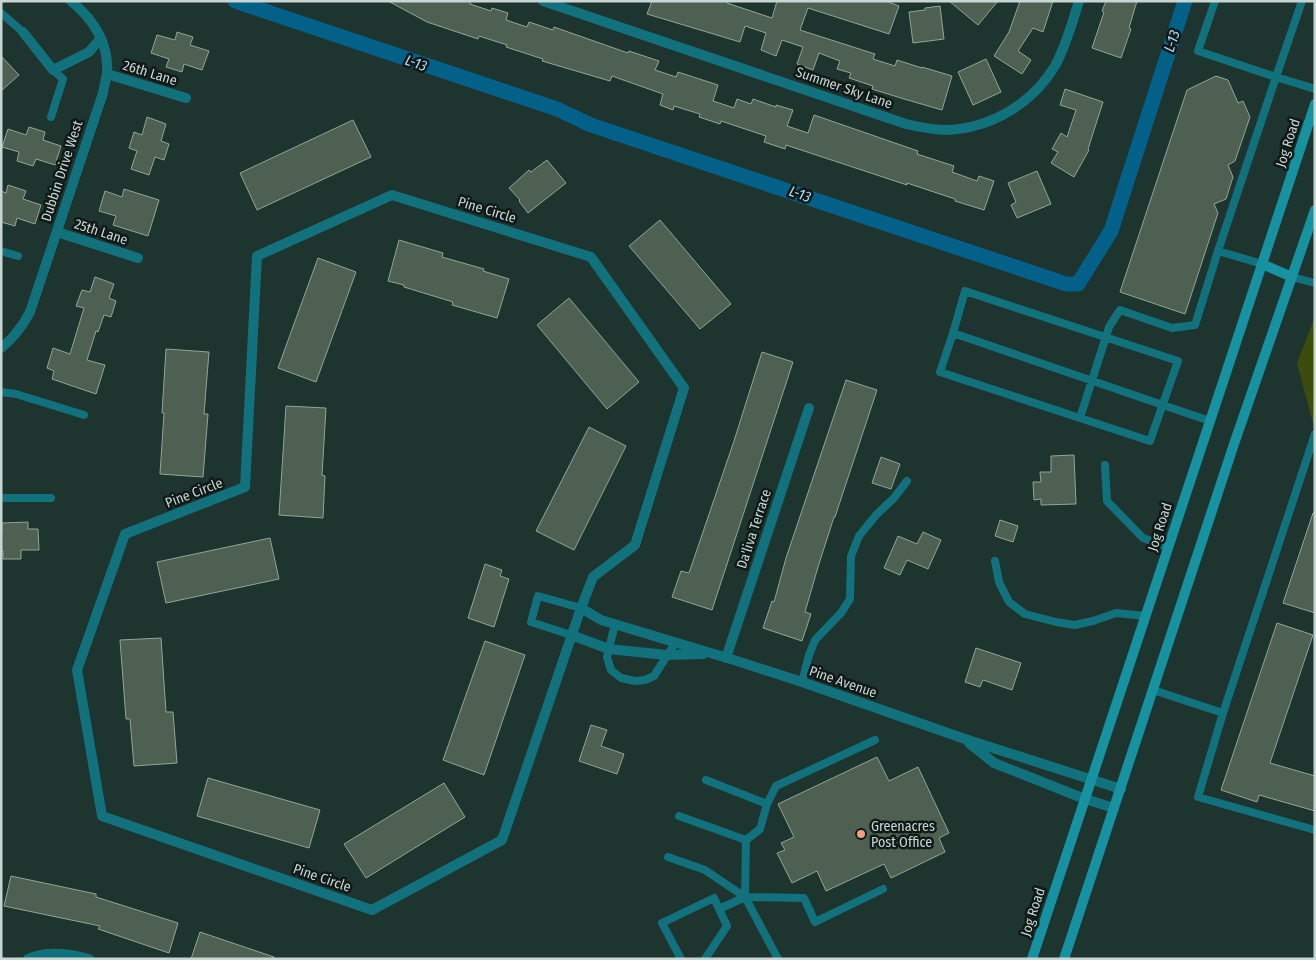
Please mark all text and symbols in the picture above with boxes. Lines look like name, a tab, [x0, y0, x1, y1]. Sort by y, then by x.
water label: L-13	[1160, 27, 1184, 54]
water label: L-13	[403, 51, 430, 75]
street label: 26th Lane	[121, 57, 179, 89]
street label: Summer Sky Lane	[793, 63, 895, 113]
street label: Jog Road	[1272, 117, 1304, 169]
street label: Dubbin Drive West	[38, 118, 86, 224]
water label: L-13	[787, 182, 814, 206]
street label: Pine Circle	[456, 193, 518, 227]
street label: 25th Lane	[72, 215, 130, 249]
street label: Pine Circle	[163, 474, 225, 512]
street label: Da'liva Terrace	[733, 487, 775, 571]
street label: Jog Road	[1144, 501, 1176, 553]
street label: Pine Avenue	[807, 662, 879, 702]
place label: Greenacres Post Office	[871, 818, 935, 851]
marker: Greenacres Post Office	[855, 828, 867, 840]
street label: Pine Circle	[291, 860, 353, 896]
street label: Jog Road	[1017, 886, 1049, 938]

